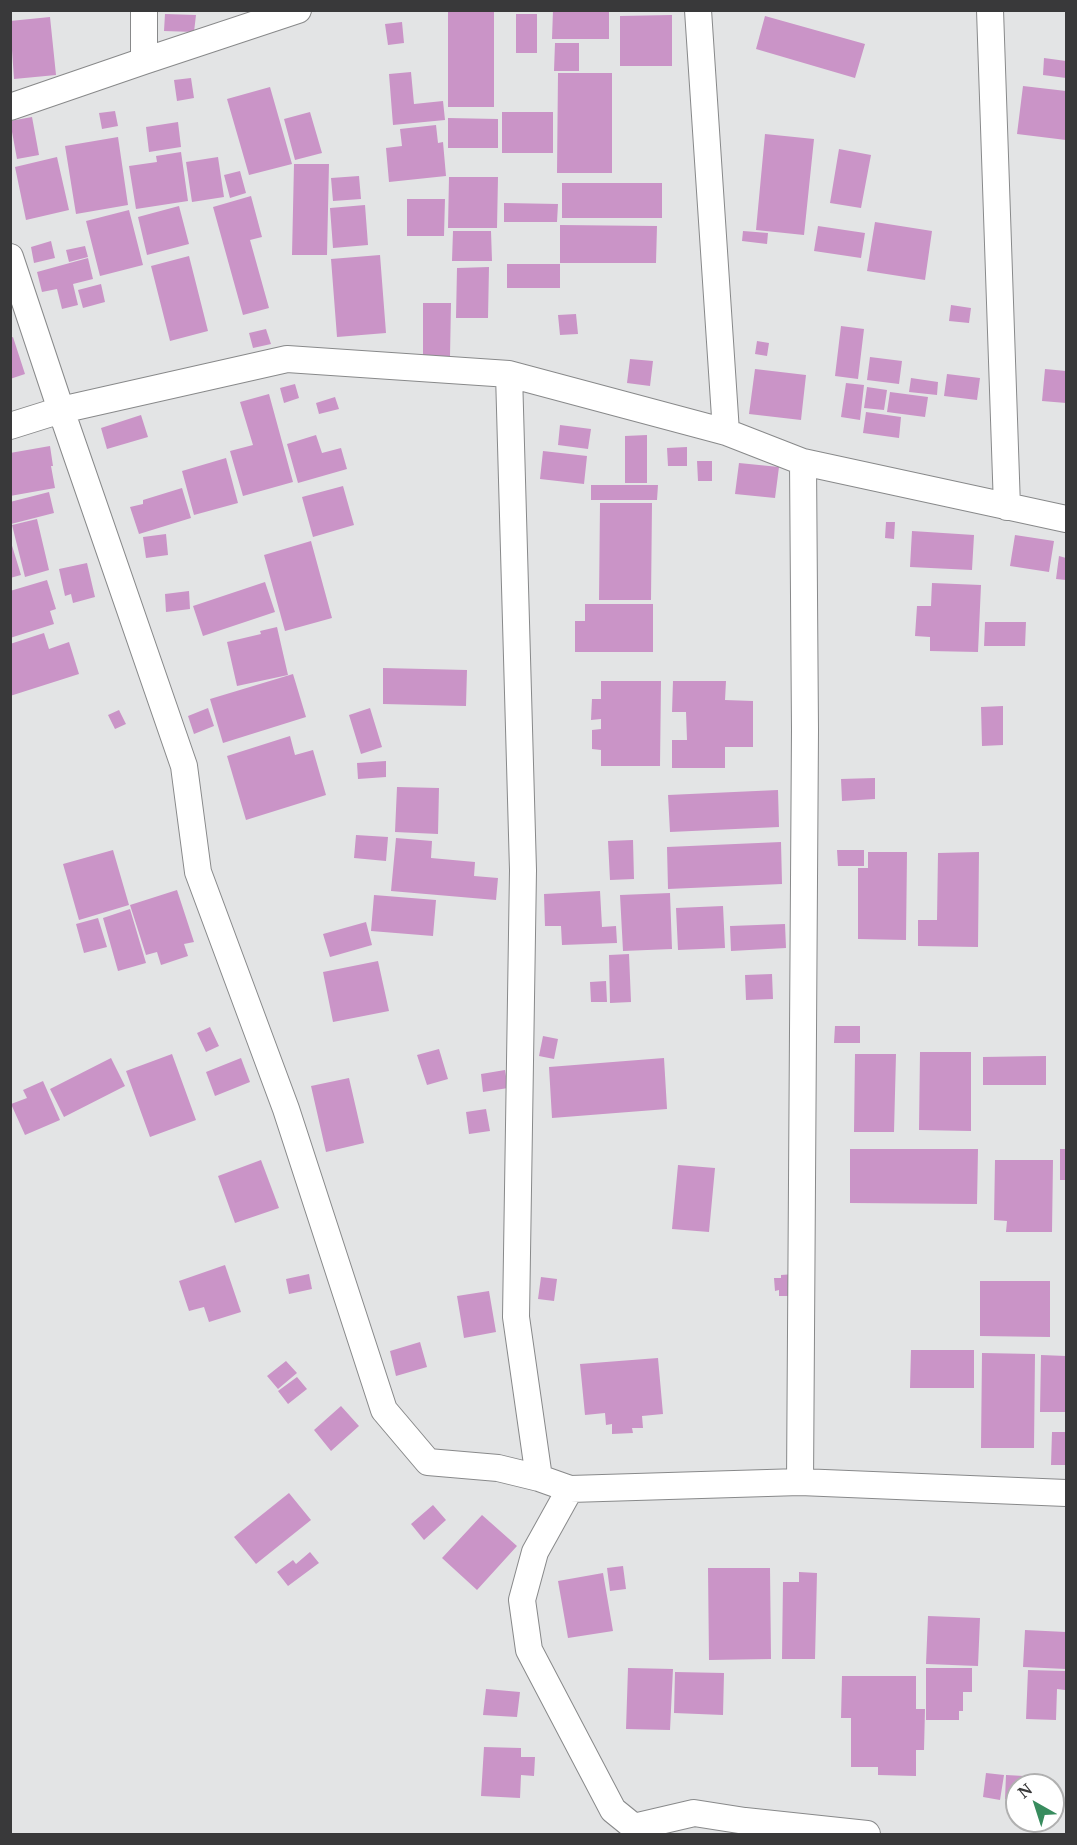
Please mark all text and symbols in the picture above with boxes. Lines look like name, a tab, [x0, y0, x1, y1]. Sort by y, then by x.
north arrow	[1005, 1773, 1065, 1833]
text: N	[1013, 1778, 1037, 1803]

